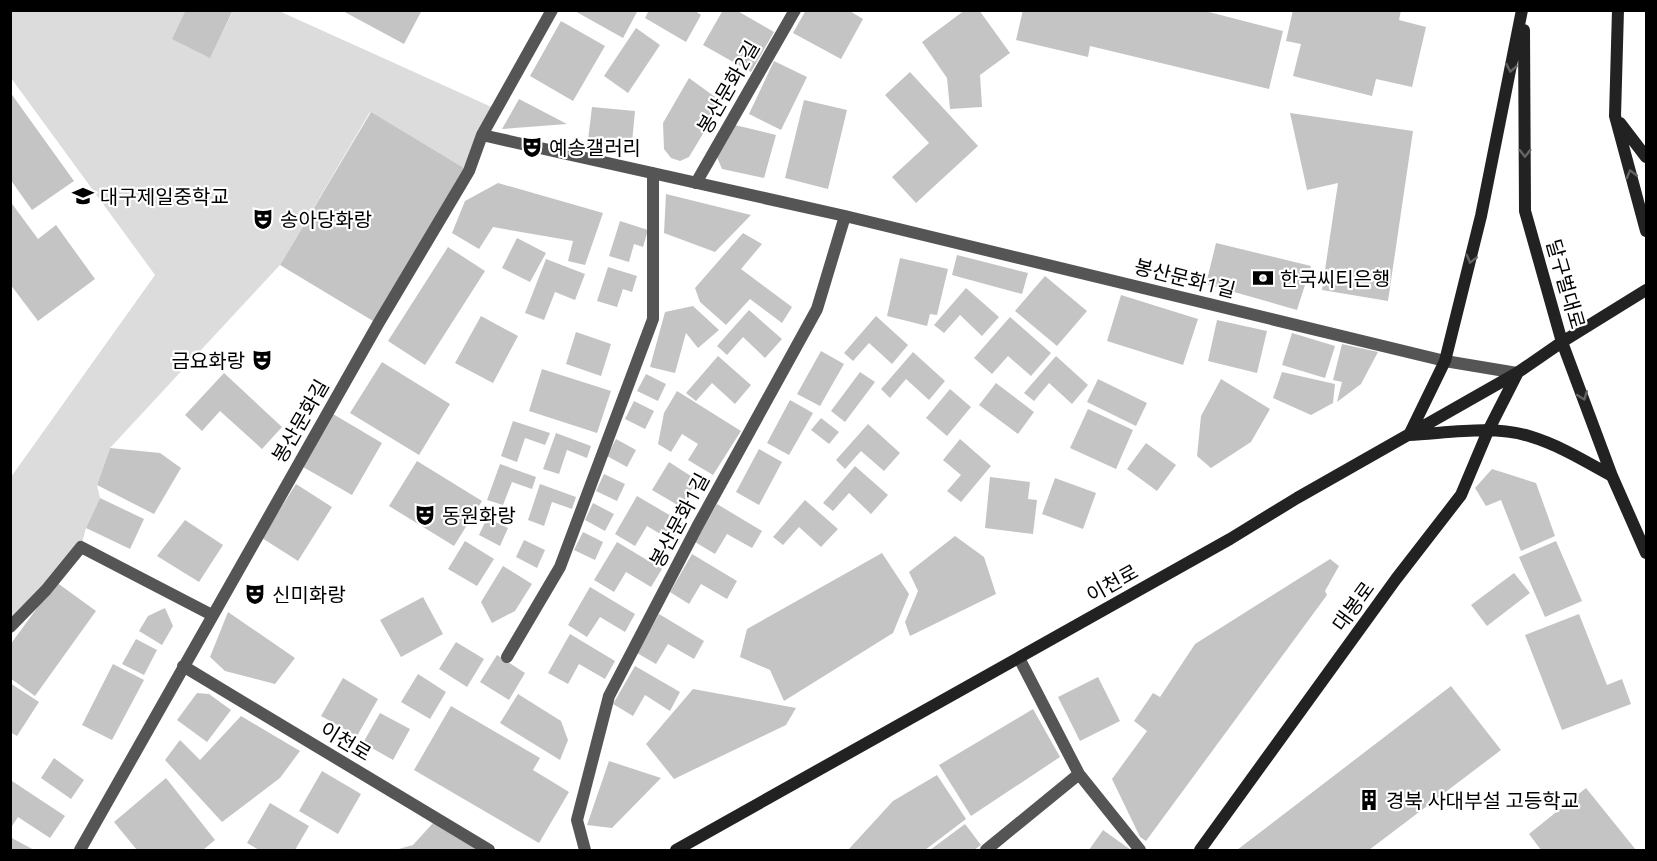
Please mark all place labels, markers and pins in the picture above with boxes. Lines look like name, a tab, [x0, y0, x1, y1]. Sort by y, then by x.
theatre icon: 예송갤러리	[520, 135, 544, 159]
place label: 예송갤러리	[549, 136, 641, 159]
school or university icon: 대구제일중학교	[71, 184, 95, 208]
place label: 대구제일중학교	[100, 185, 229, 208]
theatre icon: 송아당화랑	[251, 207, 275, 231]
place label: 송아당화랑	[280, 208, 372, 231]
bank icon: 한국씨티은행	[1251, 266, 1275, 290]
place label: 한국씨티은행	[1280, 267, 1390, 290]
theatre icon: 금요화랑	[250, 348, 274, 372]
place label: 금요화랑	[171, 349, 245, 372]
theatre icon: 동원화랑	[413, 503, 437, 527]
place label: 동원화랑	[442, 504, 516, 527]
theatre icon: 신미화랑	[243, 582, 267, 606]
place label: 신미화랑	[272, 583, 346, 606]
building icon: 경북 사대부설 고등학교	[1357, 788, 1381, 812]
place label: 경북 사대부설 고등학교	[1386, 789, 1579, 812]

